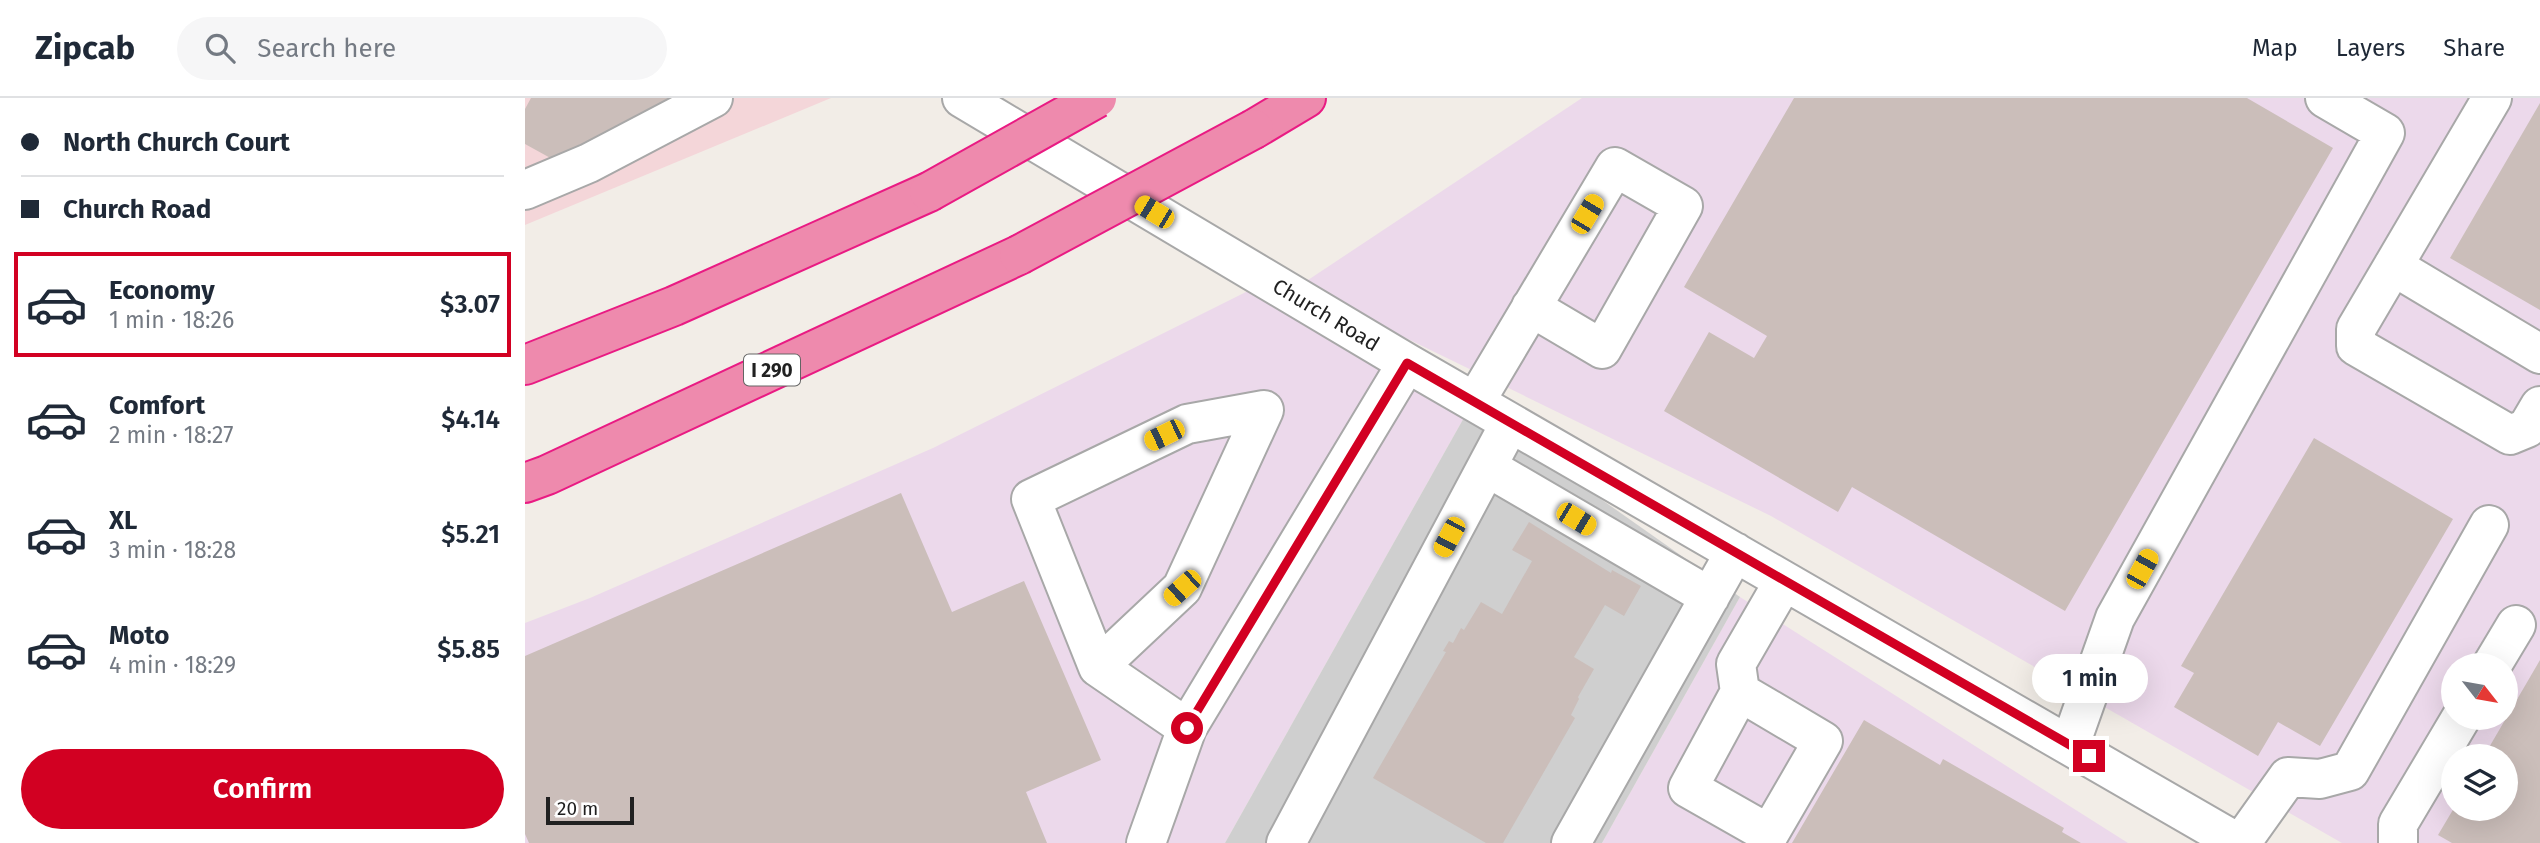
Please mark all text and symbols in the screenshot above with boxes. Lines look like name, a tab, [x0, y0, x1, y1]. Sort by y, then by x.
search box	[177, 17, 667, 80]
text: Zipcab	[35, 28, 135, 68]
icon: search	[201, 29, 239, 67]
text: Search here	[257, 33, 396, 64]
text: Map	[2252, 34, 2298, 62]
text: Layers	[2336, 34, 2405, 62]
text: Share	[2443, 34, 2505, 62]
text: North Church Court	[63, 127, 290, 158]
car	[1568, 191, 1607, 237]
car	[1131, 192, 1178, 232]
text: Church Road	[63, 194, 211, 225]
icon: car	[25, 273, 88, 336]
street label: Church Road	[1268, 273, 1384, 357]
text: Economy	[109, 275, 215, 306]
text: $3.07	[440, 289, 500, 320]
text: 1 min · 18:26	[109, 306, 234, 334]
road number: I 290	[744, 354, 800, 386]
icon: car	[25, 388, 88, 451]
text: Comfort	[109, 390, 205, 421]
text: $4.14	[441, 404, 500, 435]
car	[1141, 416, 1188, 454]
text: 2 min · 18:27	[109, 421, 233, 449]
car	[1553, 499, 1600, 539]
icon: car	[25, 503, 88, 566]
text: XL	[109, 505, 137, 536]
car	[1430, 514, 1469, 560]
text: $5.21	[441, 519, 500, 550]
text: 3 min · 18:28	[109, 536, 236, 564]
car	[2123, 546, 2162, 592]
car	[1160, 566, 1205, 610]
icon: car	[25, 618, 88, 681]
text: Moto	[109, 620, 169, 651]
text: $5.85	[437, 634, 500, 665]
text: 4 min · 18:29	[109, 651, 236, 679]
north arrow	[2441, 653, 2518, 730]
map controls	[2441, 653, 2518, 821]
callout: 1 min	[2031, 654, 2147, 704]
text: 1 min	[2062, 664, 2118, 692]
route start	[1171, 712, 1203, 744]
route end	[2073, 740, 2105, 772]
button: layers	[2441, 744, 2518, 821]
button: Confirm	[21, 749, 504, 829]
scale bar	[546, 794, 633, 826]
text: 20 m	[557, 797, 598, 820]

